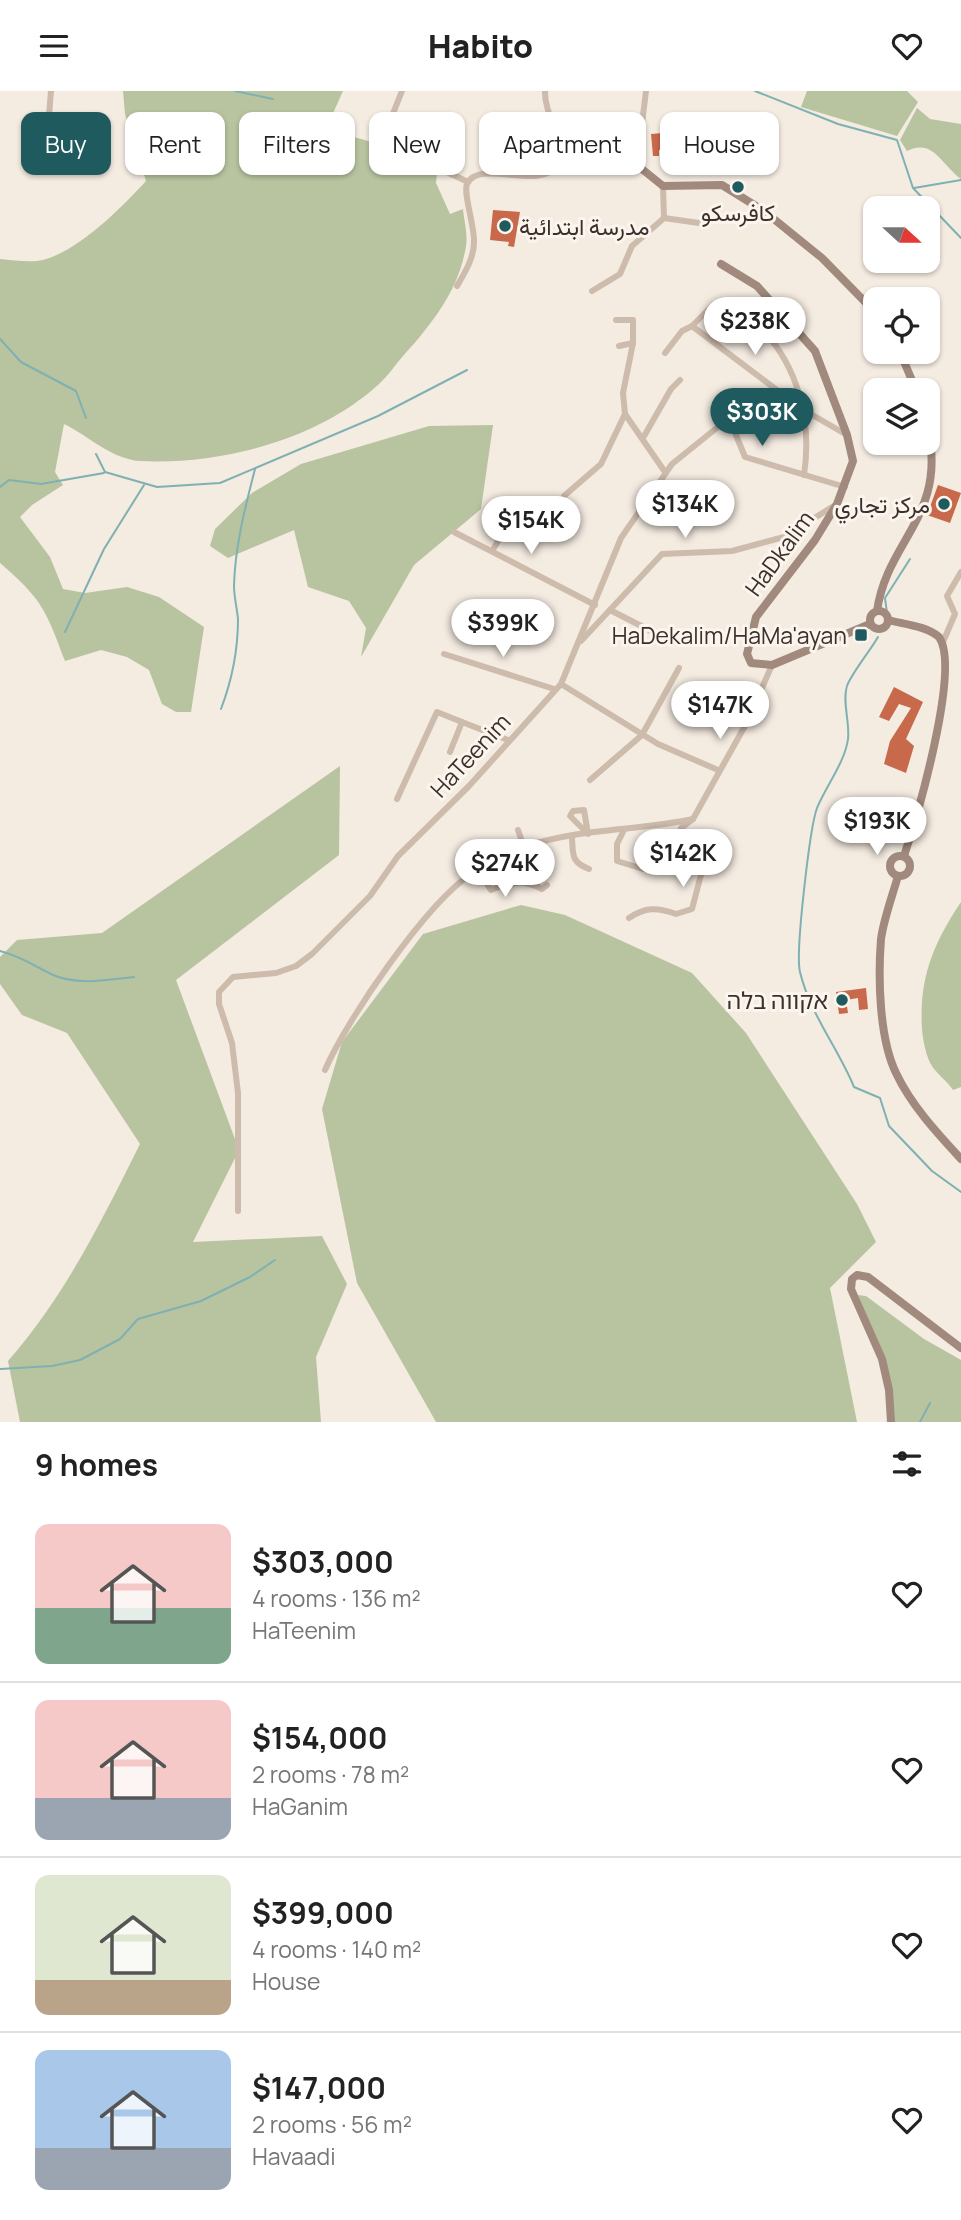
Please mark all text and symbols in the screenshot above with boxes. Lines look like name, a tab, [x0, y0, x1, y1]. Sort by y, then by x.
text: Habito	[428, 24, 533, 68]
icon: menu	[35, 27, 73, 65]
icon: heart	[888, 27, 926, 65]
chip: Buy	[21, 112, 111, 175]
chip: Rent	[125, 112, 225, 175]
chip: Filters	[239, 112, 355, 175]
chip: New	[369, 112, 465, 175]
chip: Apartment	[479, 112, 646, 175]
chip: House	[660, 112, 779, 175]
marker: كافرسكو	[730, 179, 746, 195]
place label: كافرسكو	[701, 196, 775, 228]
north arrow	[863, 196, 940, 273]
map controls	[863, 196, 940, 455]
place label: مدرسة ابتدائية	[519, 210, 649, 242]
marker: مدرسة ابتدائية	[497, 218, 513, 234]
button: locate	[863, 287, 940, 364]
pin: $238K	[706, 297, 804, 357]
text: $238K	[720, 304, 790, 336]
button: layers	[863, 378, 940, 455]
pin: $303K	[713, 389, 811, 448]
text: $303K	[726, 395, 798, 427]
pin: $134K	[636, 481, 734, 540]
text: $134K	[652, 487, 718, 519]
place label: مركز تجاري	[834, 488, 930, 524]
marker: مركز تجاري	[936, 496, 952, 512]
pin: $154K	[482, 497, 580, 556]
text: $154K	[498, 503, 564, 535]
street label: HaDkalim	[737, 504, 821, 602]
pin: $399K	[454, 599, 552, 659]
text: $399K	[467, 606, 539, 638]
place label: HaDekalim/HaMa'ayan	[612, 619, 847, 651]
marker: HaDekalim/HaMa'ayan	[853, 627, 869, 643]
pin: $147K	[671, 681, 769, 741]
text: $147K	[687, 688, 753, 720]
street label: HaTeenim	[423, 706, 517, 804]
pin: $193K	[828, 797, 926, 857]
text: $193K	[843, 804, 911, 836]
pin: $142K	[634, 829, 732, 889]
text: $142K	[649, 836, 717, 868]
pin: $274K	[456, 839, 554, 899]
text: $274K	[471, 846, 539, 878]
place label: אקווה בלה	[727, 984, 828, 1016]
marker: אקווה בלה	[834, 992, 850, 1008]
text: 9 homes	[35, 1444, 158, 1485]
icon: filters	[888, 1445, 926, 1483]
text: $303,000	[252, 1541, 394, 1582]
icon: home	[91, 1552, 175, 1636]
icon: heart	[888, 1575, 926, 1613]
text: 4 rooms · 136 m²	[252, 1582, 421, 1614]
text: HaTeenim	[252, 1614, 356, 1646]
text: $154,000	[252, 1717, 388, 1758]
icon: home	[91, 1728, 175, 1812]
icon: heart	[888, 1751, 926, 1789]
text: 2 rooms · 78 m²	[252, 1758, 409, 1790]
text: HaGanim	[252, 1790, 348, 1822]
text: $399,000	[252, 1892, 394, 1933]
icon: home	[91, 1903, 175, 1987]
icon: heart	[888, 1926, 926, 1964]
text: 4 rooms · 140 m²	[252, 1933, 421, 1965]
text: House	[252, 1965, 321, 1997]
text: $147,000	[252, 2067, 386, 2108]
icon: home	[91, 2078, 175, 2162]
icon: heart	[888, 2101, 926, 2139]
text: 2 rooms · 56 m²	[252, 2108, 412, 2140]
text: Havaadi	[252, 2140, 336, 2172]

